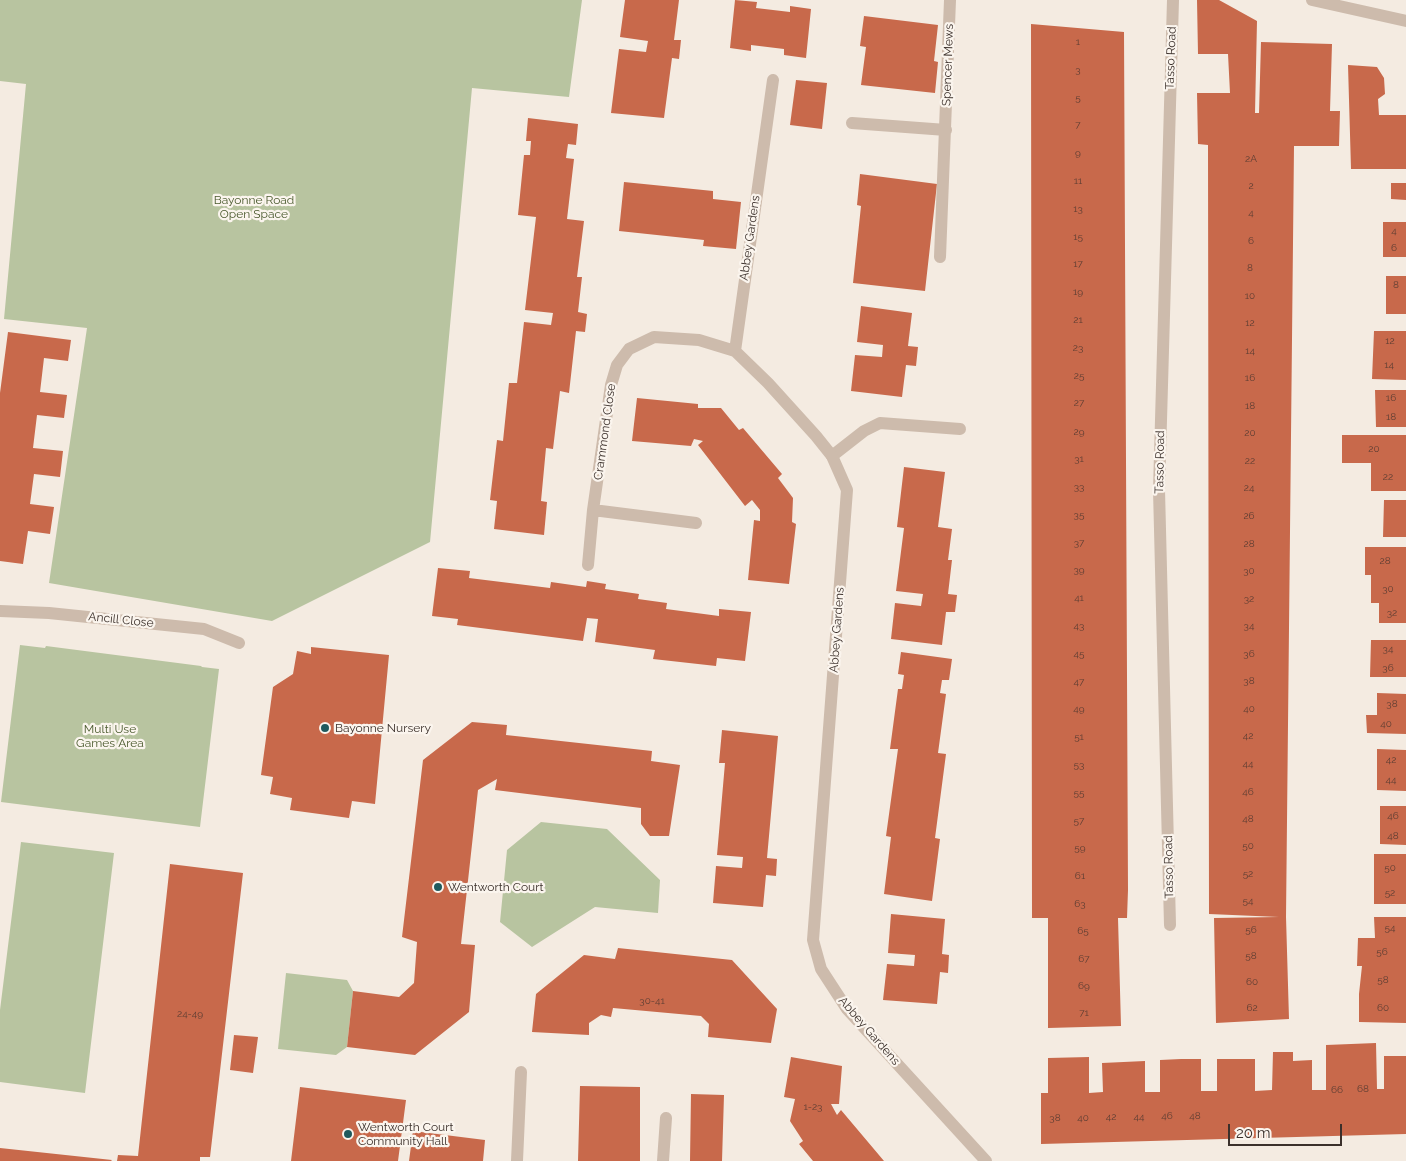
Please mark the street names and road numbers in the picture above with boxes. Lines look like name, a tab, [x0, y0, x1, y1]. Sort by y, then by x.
street label: Spencer Mews	[939, 24, 957, 106]
street label: Tasso Road	[1163, 26, 1179, 90]
street label: Abbey Gardens	[737, 195, 763, 281]
street label: Crammond Close	[591, 383, 619, 481]
street label: Tasso Road	[1152, 430, 1168, 494]
street label: Abbey Gardens	[827, 587, 847, 673]
street label: Ancill Close	[88, 609, 154, 631]
street label: Tasso Road	[1161, 835, 1177, 899]
street label: Abbey Gardens	[835, 994, 903, 1068]

